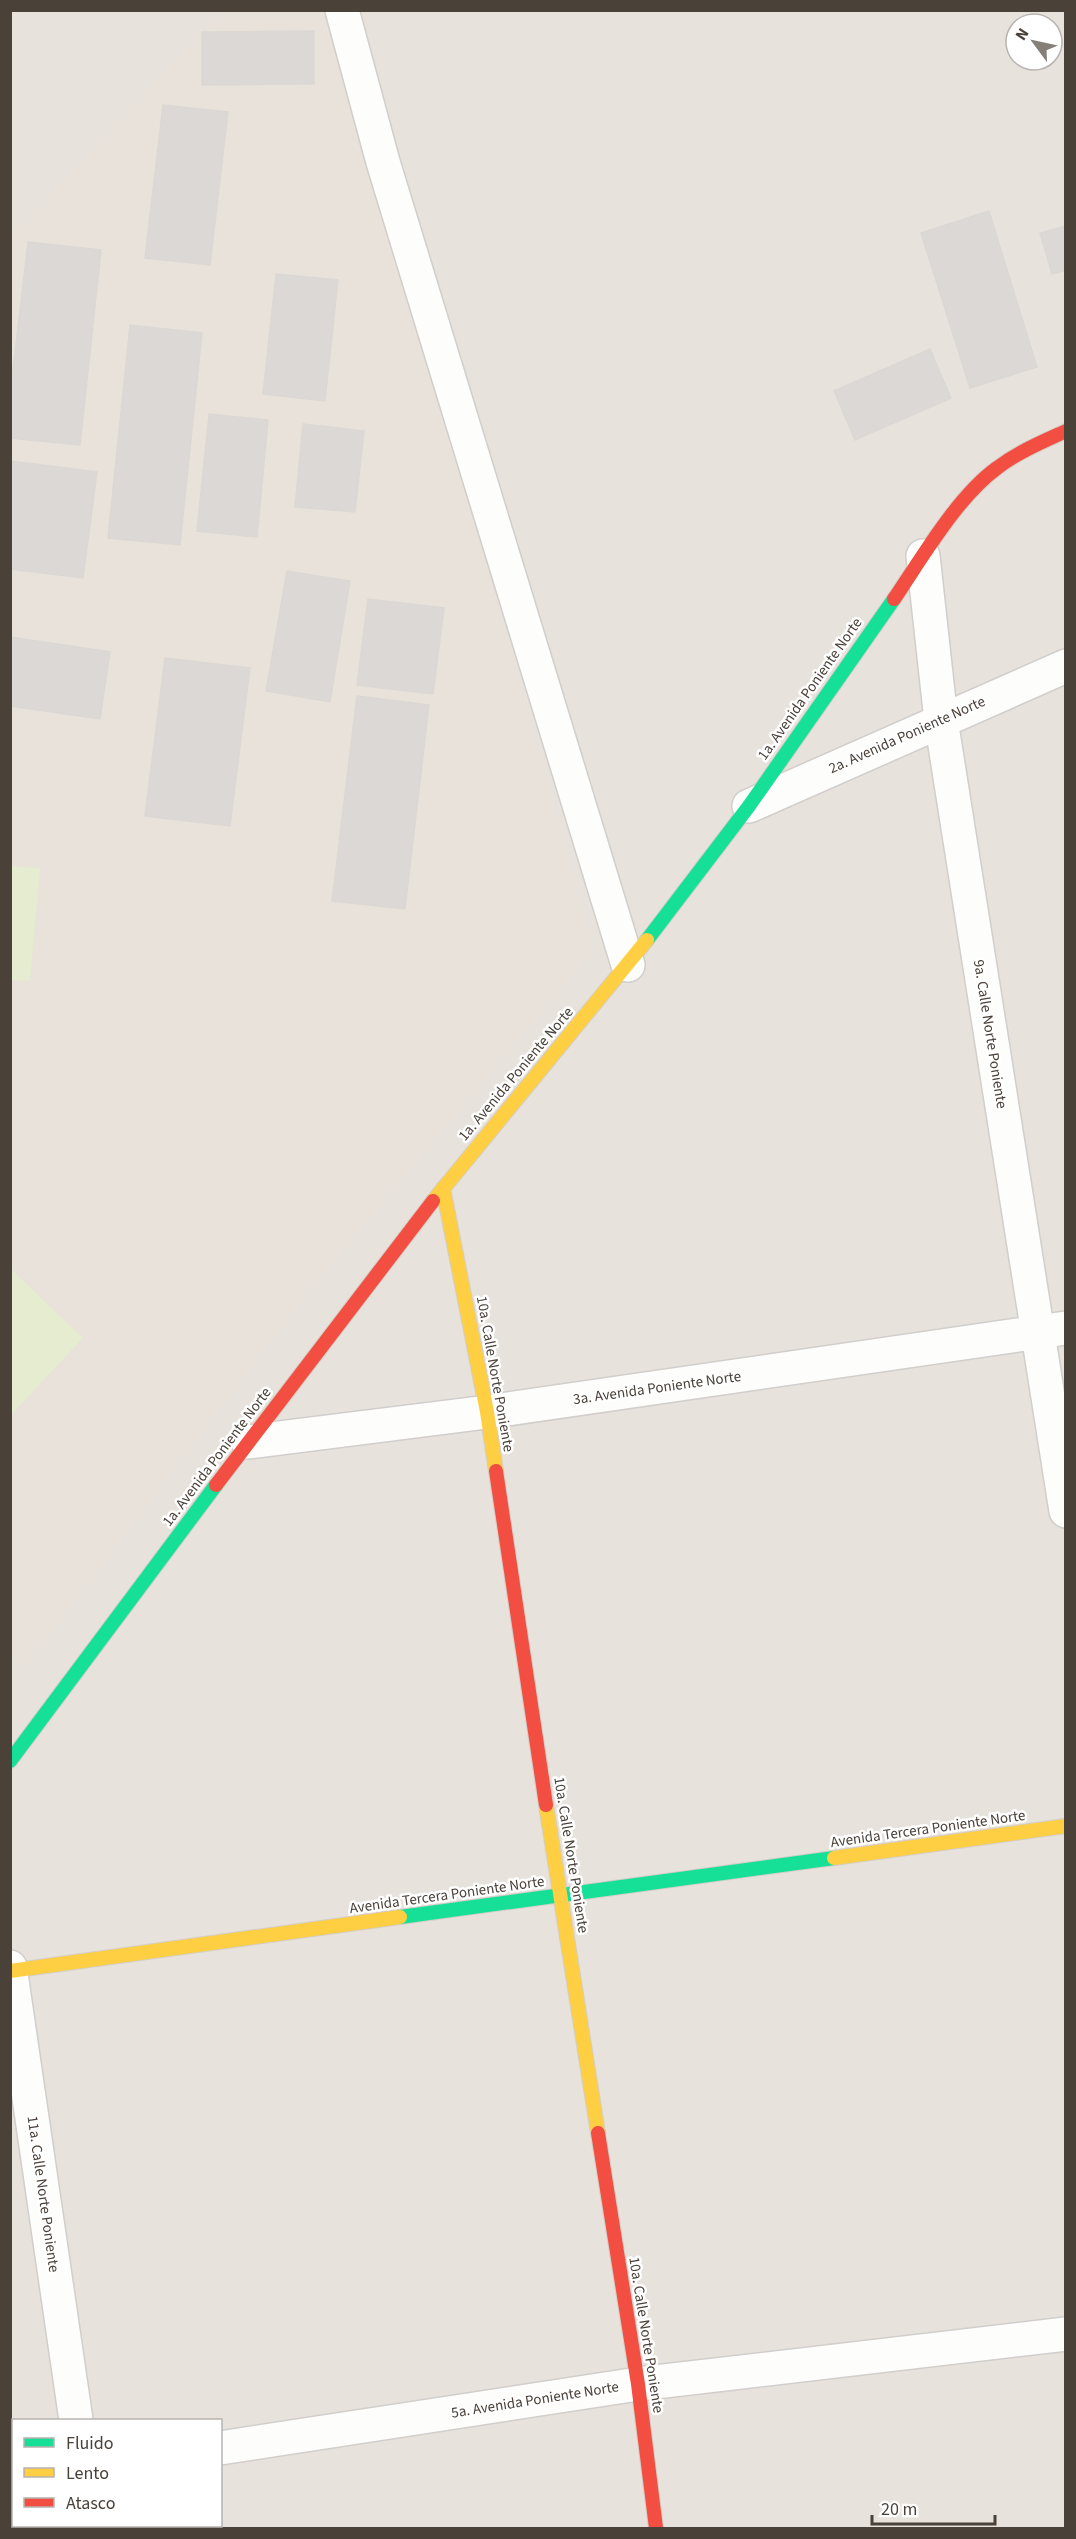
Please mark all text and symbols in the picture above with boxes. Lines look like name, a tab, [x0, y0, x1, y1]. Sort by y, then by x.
north arrow	[1004, 12, 1064, 72]
text: N	[1010, 24, 1034, 45]
street label: 1a. Avenida Poniente Norte	[753, 614, 867, 764]
street label: 2a. Avenida Poniente Norte	[825, 691, 989, 779]
street label: 9a. Calle Norte Poniente	[968, 958, 1012, 1110]
street label: 1a. Avenida Poniente Norte	[454, 1002, 578, 1146]
street label: 10a. Calle Norte Poniente	[471, 1294, 519, 1454]
street label: 3a. Avenida Poniente Norte	[572, 1366, 742, 1410]
street label: 1a. Avenida Poniente Norte	[158, 1383, 276, 1531]
street label: 10a. Calle Norte Poniente	[548, 1775, 594, 1935]
street label: Avenida Tercera Poniente Norte	[829, 1805, 1027, 1853]
street label: Avenida Tercera Poniente Norte	[348, 1871, 546, 1919]
street label: 11a. Calle Norte Poniente	[22, 2114, 64, 2274]
street label: 10a. Calle Norte Poniente	[623, 2255, 669, 2415]
street label: 5a. Avenida Poniente Norte	[450, 2376, 620, 2424]
legend	[12, 2419, 222, 2527]
text: Fluido	[66, 2431, 113, 2456]
text: Lento	[66, 2461, 109, 2486]
scale bar	[872, 2488, 995, 2526]
text: Atasco	[66, 2491, 115, 2516]
text: 20 m	[881, 2497, 917, 2522]

